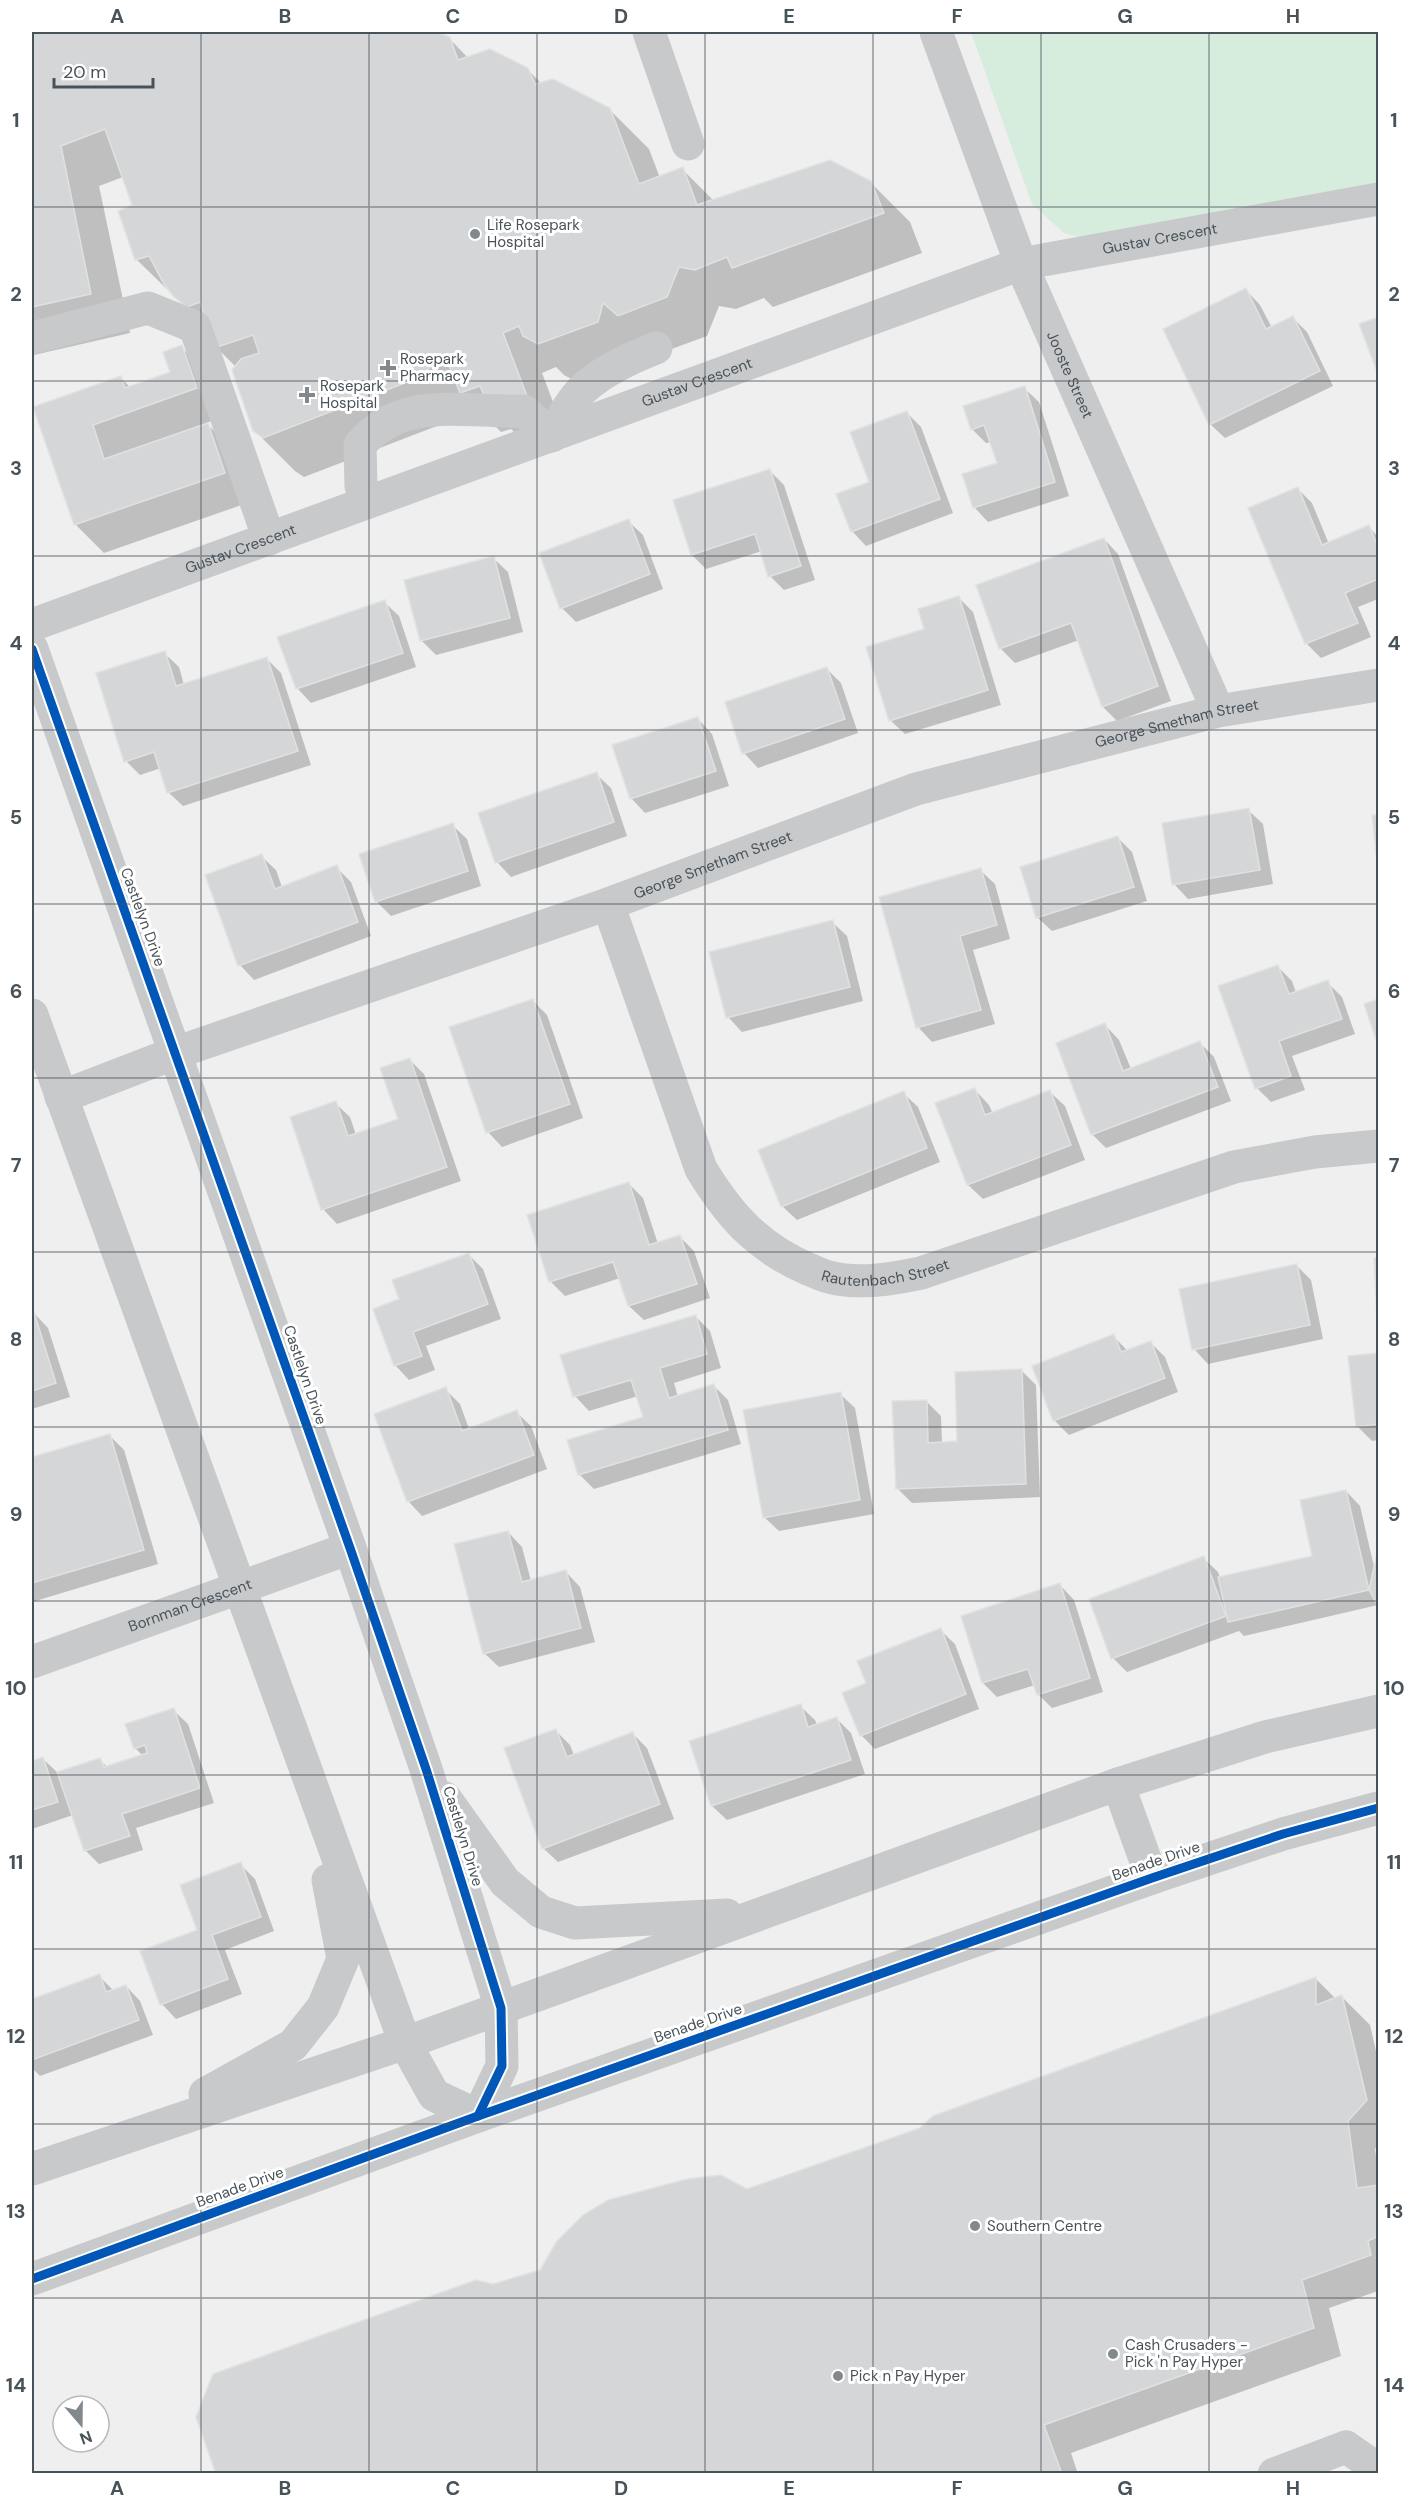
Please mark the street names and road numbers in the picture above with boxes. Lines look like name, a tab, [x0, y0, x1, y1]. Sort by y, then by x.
street label: Gustav Crescent	[1101, 218, 1219, 259]
street label: Jooste Street	[1042, 328, 1098, 421]
street label: Gustav Crescent	[639, 353, 755, 412]
street label: Gustav Crescent	[182, 519, 299, 578]
street label: George Smetham Street	[1093, 695, 1260, 752]
street label: George Smetham Street	[631, 826, 795, 904]
street label: Castlelyn Drive	[116, 865, 170, 969]
street label: Rautenbach Street	[819, 1254, 952, 1291]
street label: Castlelyn Drive	[279, 1323, 331, 1427]
street label: Bornman Crescent	[126, 1574, 255, 1637]
street label: Castlelyn Drive	[438, 1784, 488, 1888]
street label: Benade Drive	[1109, 1837, 1203, 1885]
street label: Benade Drive	[651, 1999, 745, 2047]
street label: Benade Drive	[193, 2162, 287, 2212]

